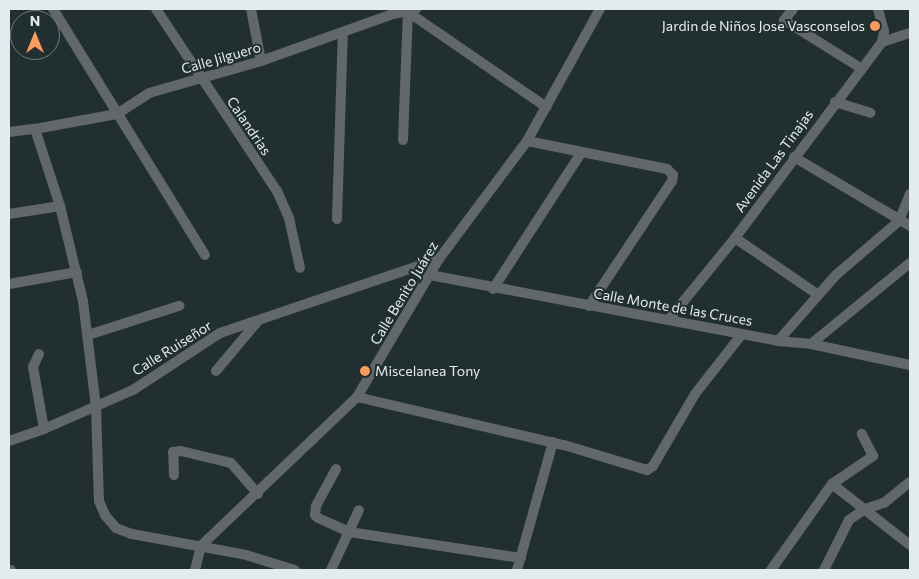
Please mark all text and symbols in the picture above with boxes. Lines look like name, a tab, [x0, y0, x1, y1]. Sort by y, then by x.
north arrow	[10, 10, 60, 60]
text: N	[30, 12, 40, 29]
place label: Jardin de Niños Jose Vasconselos	[662, 18, 865, 34]
marker: Jardin de Niños Jose Vasconselos	[869, 20, 881, 32]
street label: Calle Jilguero	[179, 39, 263, 77]
street label: Calandrias	[223, 94, 275, 158]
street label: Avenida Las Tinajas	[731, 106, 817, 216]
street label: Calle Benito Juárez	[366, 238, 442, 348]
street label: Calle Monte de las Cruces	[592, 285, 754, 329]
street label: Calle Ruiseñor	[129, 317, 215, 379]
place label: Miscelanea Tony	[375, 363, 480, 379]
marker: Miscelanea Tony	[359, 365, 371, 377]

